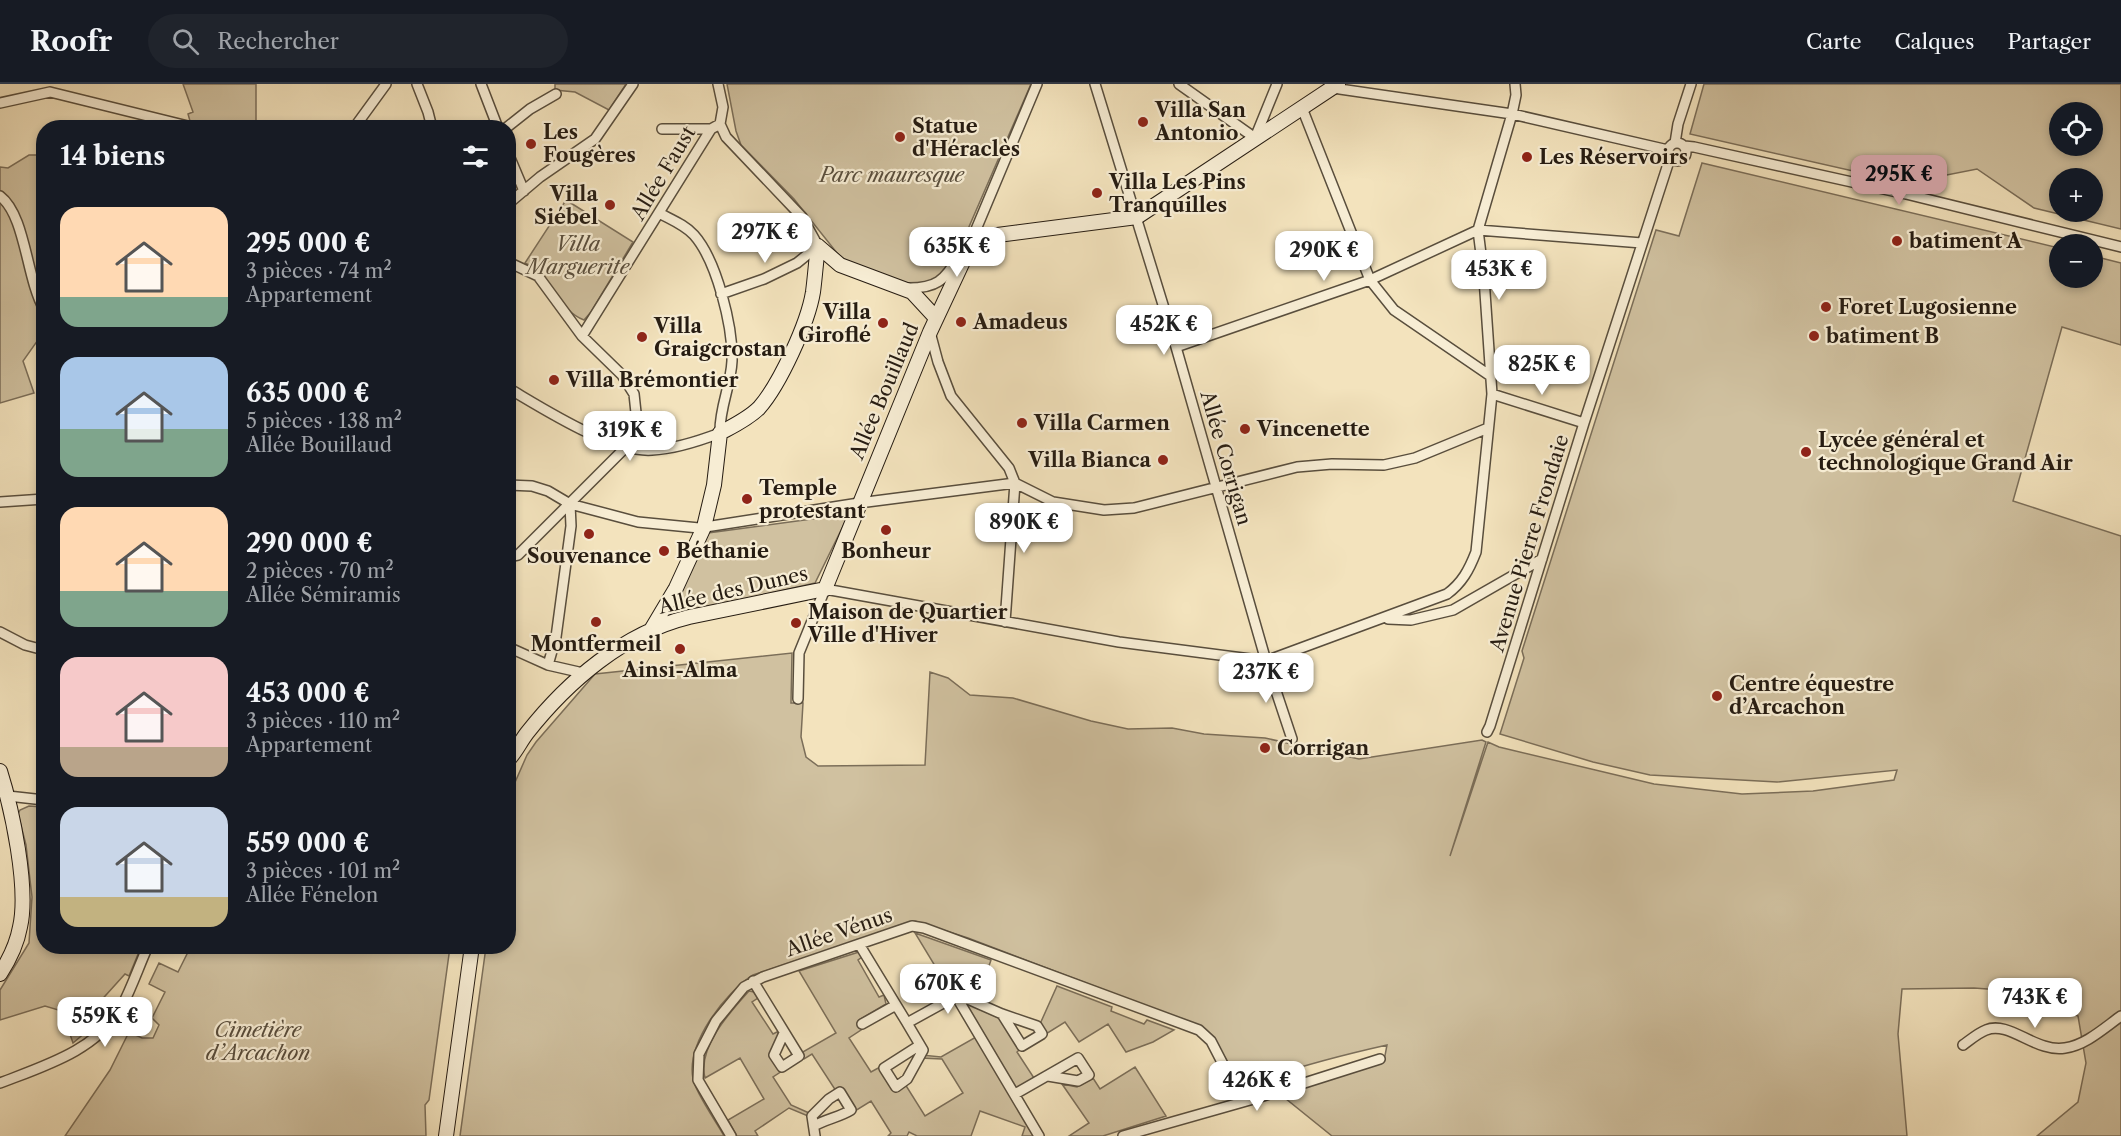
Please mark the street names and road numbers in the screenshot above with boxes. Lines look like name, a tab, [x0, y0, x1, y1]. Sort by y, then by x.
street label: Allée Faust	[625, 122, 700, 225]
street label: Allée Bouillaud	[844, 319, 924, 464]
street label: Allée Corrigan	[1195, 387, 1257, 528]
street label: Avenue Pierre Frondaie	[1484, 431, 1574, 656]
street label: Allée des Dunes	[655, 561, 810, 619]
street label: Allée Vénus	[782, 903, 895, 962]

